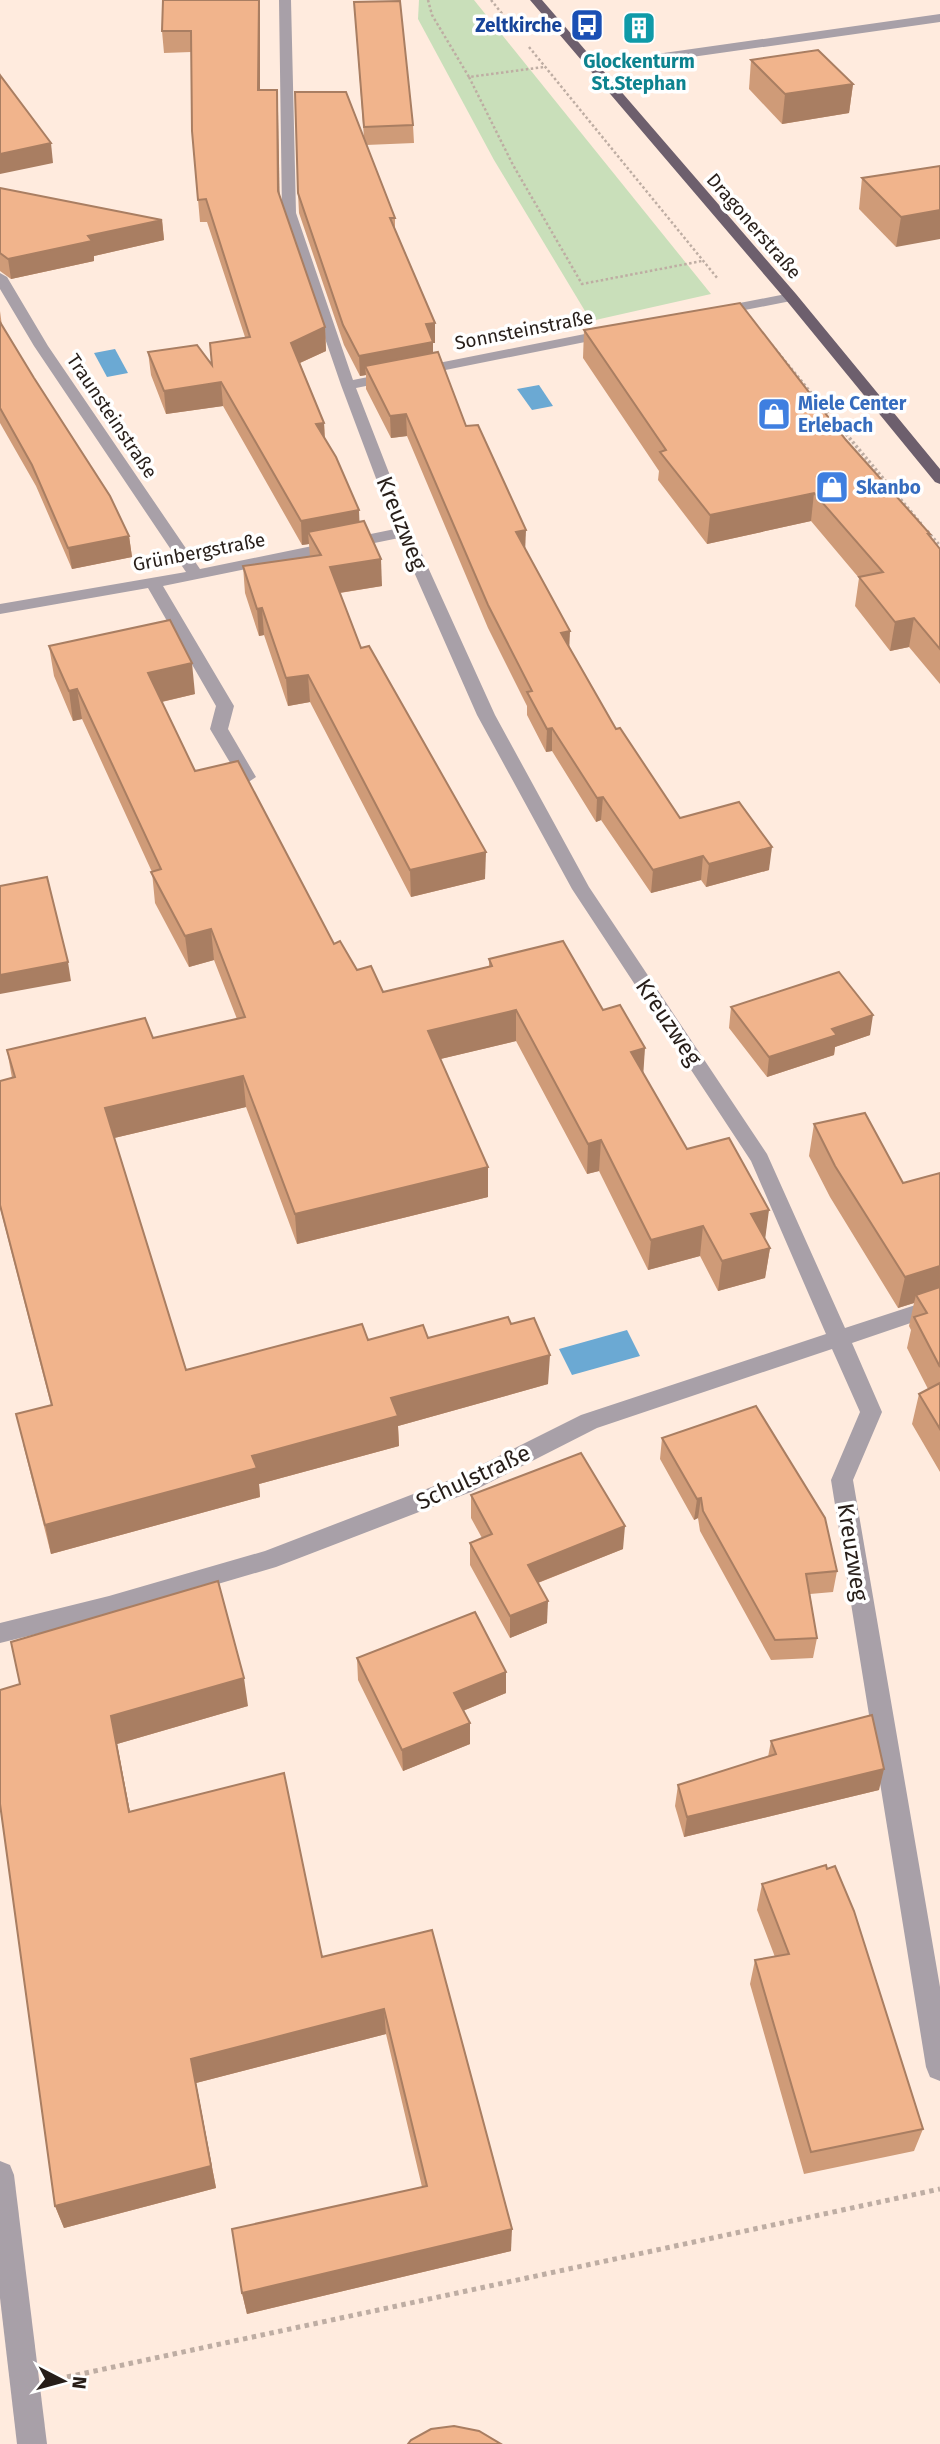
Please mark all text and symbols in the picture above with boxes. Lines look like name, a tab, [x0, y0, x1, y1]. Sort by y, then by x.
bus stop icon: Zeltkirche	[568, 6, 606, 44]
building icon: Glockenturm St.Stephan	[620, 9, 658, 47]
place label: Zeltkirche	[475, 14, 562, 37]
place label: Glockenturm St.Stephan	[583, 50, 695, 95]
street label: Dragonerstraße	[702, 168, 806, 284]
street label: Sonnsteinstraße	[453, 305, 595, 355]
street label: Traunsteinstraße	[62, 349, 162, 483]
place label: Miele Center Erlebach	[798, 392, 907, 437]
shop icon: Miele Center Erlebach	[755, 395, 793, 433]
shop icon: Skanbo	[813, 468, 851, 506]
street label: Kreuzweg	[371, 472, 433, 574]
place label: Skanbo	[856, 476, 921, 499]
street label: Grünbergstraße	[131, 528, 267, 576]
street label: Kreuzweg	[630, 973, 708, 1071]
street label: Schulstraße	[411, 1438, 535, 1516]
street label: Kreuzweg	[831, 1501, 875, 1603]
north arrow	[28, 2346, 98, 2416]
text: N	[67, 2375, 92, 2390]

